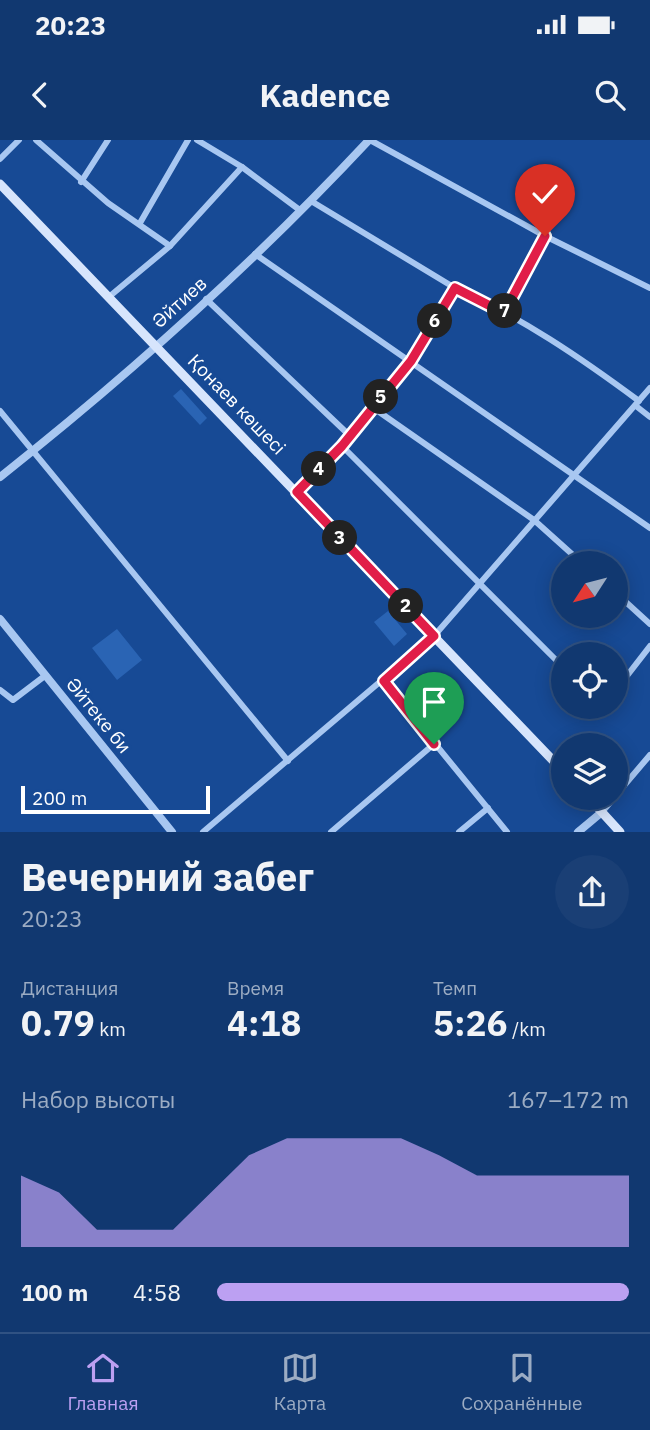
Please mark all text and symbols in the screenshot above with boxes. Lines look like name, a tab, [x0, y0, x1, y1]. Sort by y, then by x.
text: 20:23	[35, 8, 106, 42]
text: Kadence	[259, 74, 391, 116]
icon: back	[21, 76, 59, 114]
icon: search	[591, 76, 629, 114]
pin	[515, 164, 575, 236]
icon: check	[526, 175, 564, 213]
street label: Әйтиев	[147, 271, 211, 333]
pin: 7	[488, 294, 522, 328]
text: 7	[499, 298, 510, 322]
pin: 6	[418, 304, 452, 338]
text: 6	[429, 308, 440, 332]
street label: Қонаев көшесі	[183, 349, 291, 459]
pin: 5	[364, 380, 398, 414]
text: 5	[375, 384, 386, 408]
pin: 4	[302, 452, 336, 486]
text: 4	[313, 456, 324, 480]
pin: 3	[322, 520, 358, 556]
text: 3	[334, 525, 345, 549]
north arrow	[551, 551, 628, 628]
map controls	[551, 551, 628, 810]
pin: 2	[388, 588, 424, 624]
text: 2	[400, 593, 411, 617]
button: locate	[551, 642, 628, 719]
street label: Әйтеке би	[61, 672, 137, 758]
pin	[404, 672, 464, 744]
icon: arrive	[415, 683, 453, 721]
button: layers	[551, 733, 628, 810]
scale bar	[21, 782, 210, 814]
text: 200 m	[32, 786, 87, 810]
text: Вечерний забег	[21, 852, 314, 901]
button: share	[555, 855, 629, 929]
text: 20:23	[21, 903, 83, 933]
text: Дистанция	[21, 976, 118, 1000]
text: Время	[227, 976, 284, 1000]
text: Темп	[433, 976, 477, 1000]
text: 0.79	[21, 1000, 95, 1046]
text: 4:18	[227, 1000, 302, 1046]
text: 5:26	[433, 1000, 508, 1046]
text: km	[95, 1017, 126, 1041]
text: /km	[508, 1017, 546, 1041]
text: Набор высоты	[21, 1084, 175, 1114]
text: 167–172 m	[507, 1084, 629, 1114]
text: 100 m	[21, 1277, 88, 1307]
text: 4:58	[133, 1277, 181, 1307]
tab: Главная	[68, 1349, 139, 1415]
tab: Карта	[274, 1349, 326, 1415]
tab: Сохранённые	[461, 1349, 582, 1415]

